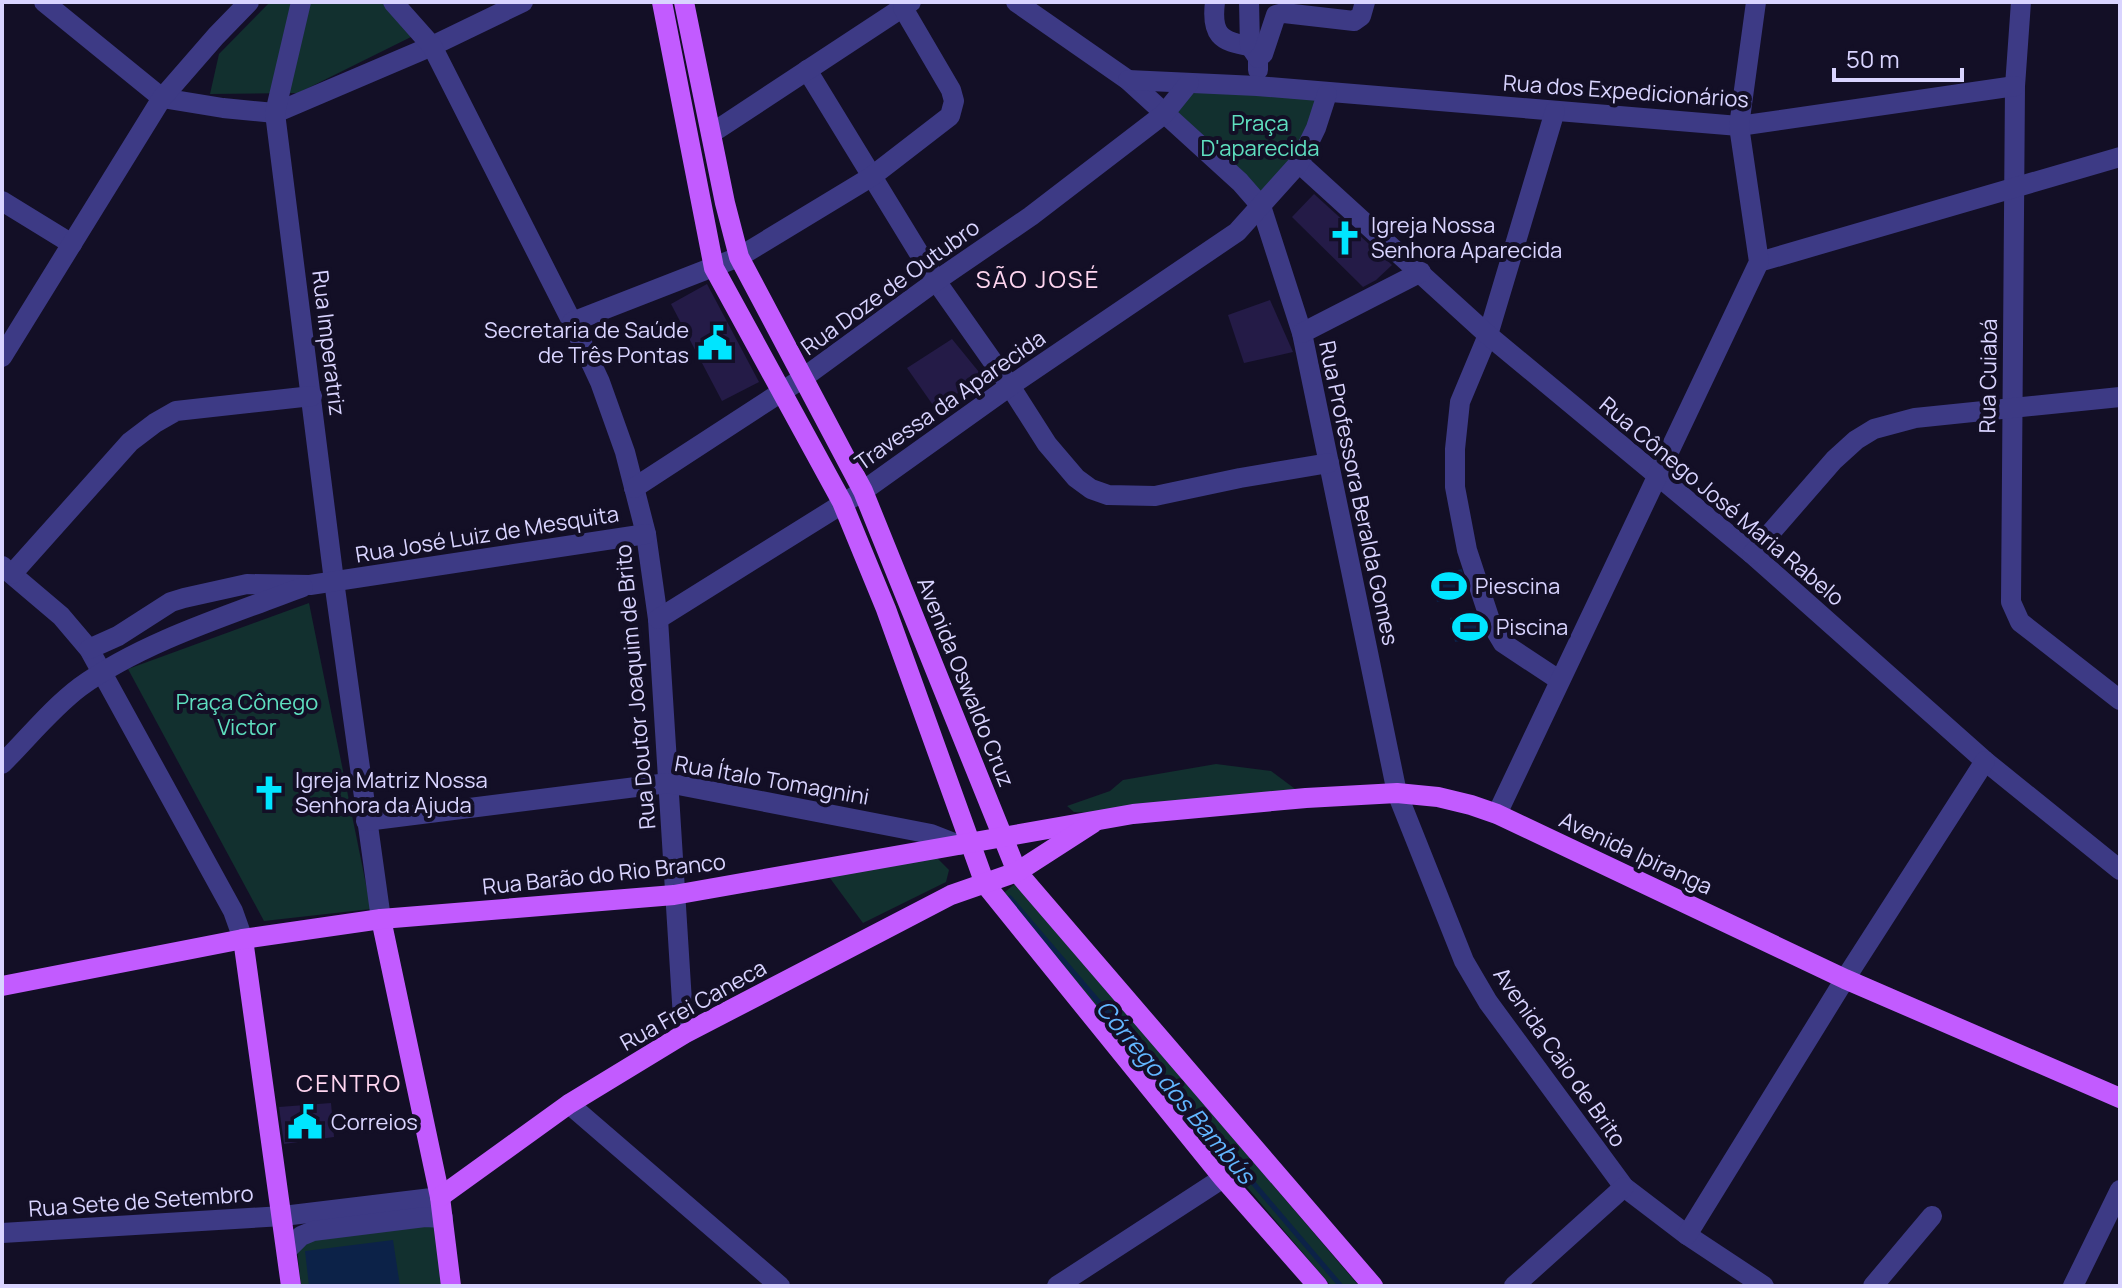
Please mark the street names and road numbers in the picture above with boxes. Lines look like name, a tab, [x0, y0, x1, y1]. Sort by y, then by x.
street label: Rua dos Expedicionários	[1502, 67, 1750, 115]
street label: Rua Doze de Outubro	[795, 212, 985, 362]
street label: Rua Imperatriz	[305, 268, 353, 418]
street label: Rua Cuiabá	[1972, 318, 2004, 434]
street label: Travessa da Aparecida	[849, 323, 1051, 477]
street label: Rua Professora Beralda Gomes	[1312, 338, 1406, 648]
street label: Rua Cônego José Maria Rabelo	[1593, 390, 1851, 612]
street label: Rua José Luiz de Mesquita	[353, 498, 621, 570]
street label: Rua Doutor Joaquim de Brito	[608, 543, 662, 831]
street label: Avenida Oswaldo Cruz	[910, 573, 1022, 791]
street label: Rua Ítalo Tomagnini	[672, 748, 872, 812]
street label: Avenida Ipiranga	[1555, 804, 1717, 902]
street label: Rua Barão do Rio Branco	[481, 846, 727, 902]
street label: Rua Frei Caneca	[614, 952, 772, 1058]
street label: Avenida Caio de Brito	[1487, 961, 1633, 1153]
street label: Rua Sete de Setembro	[27, 1178, 255, 1224]

